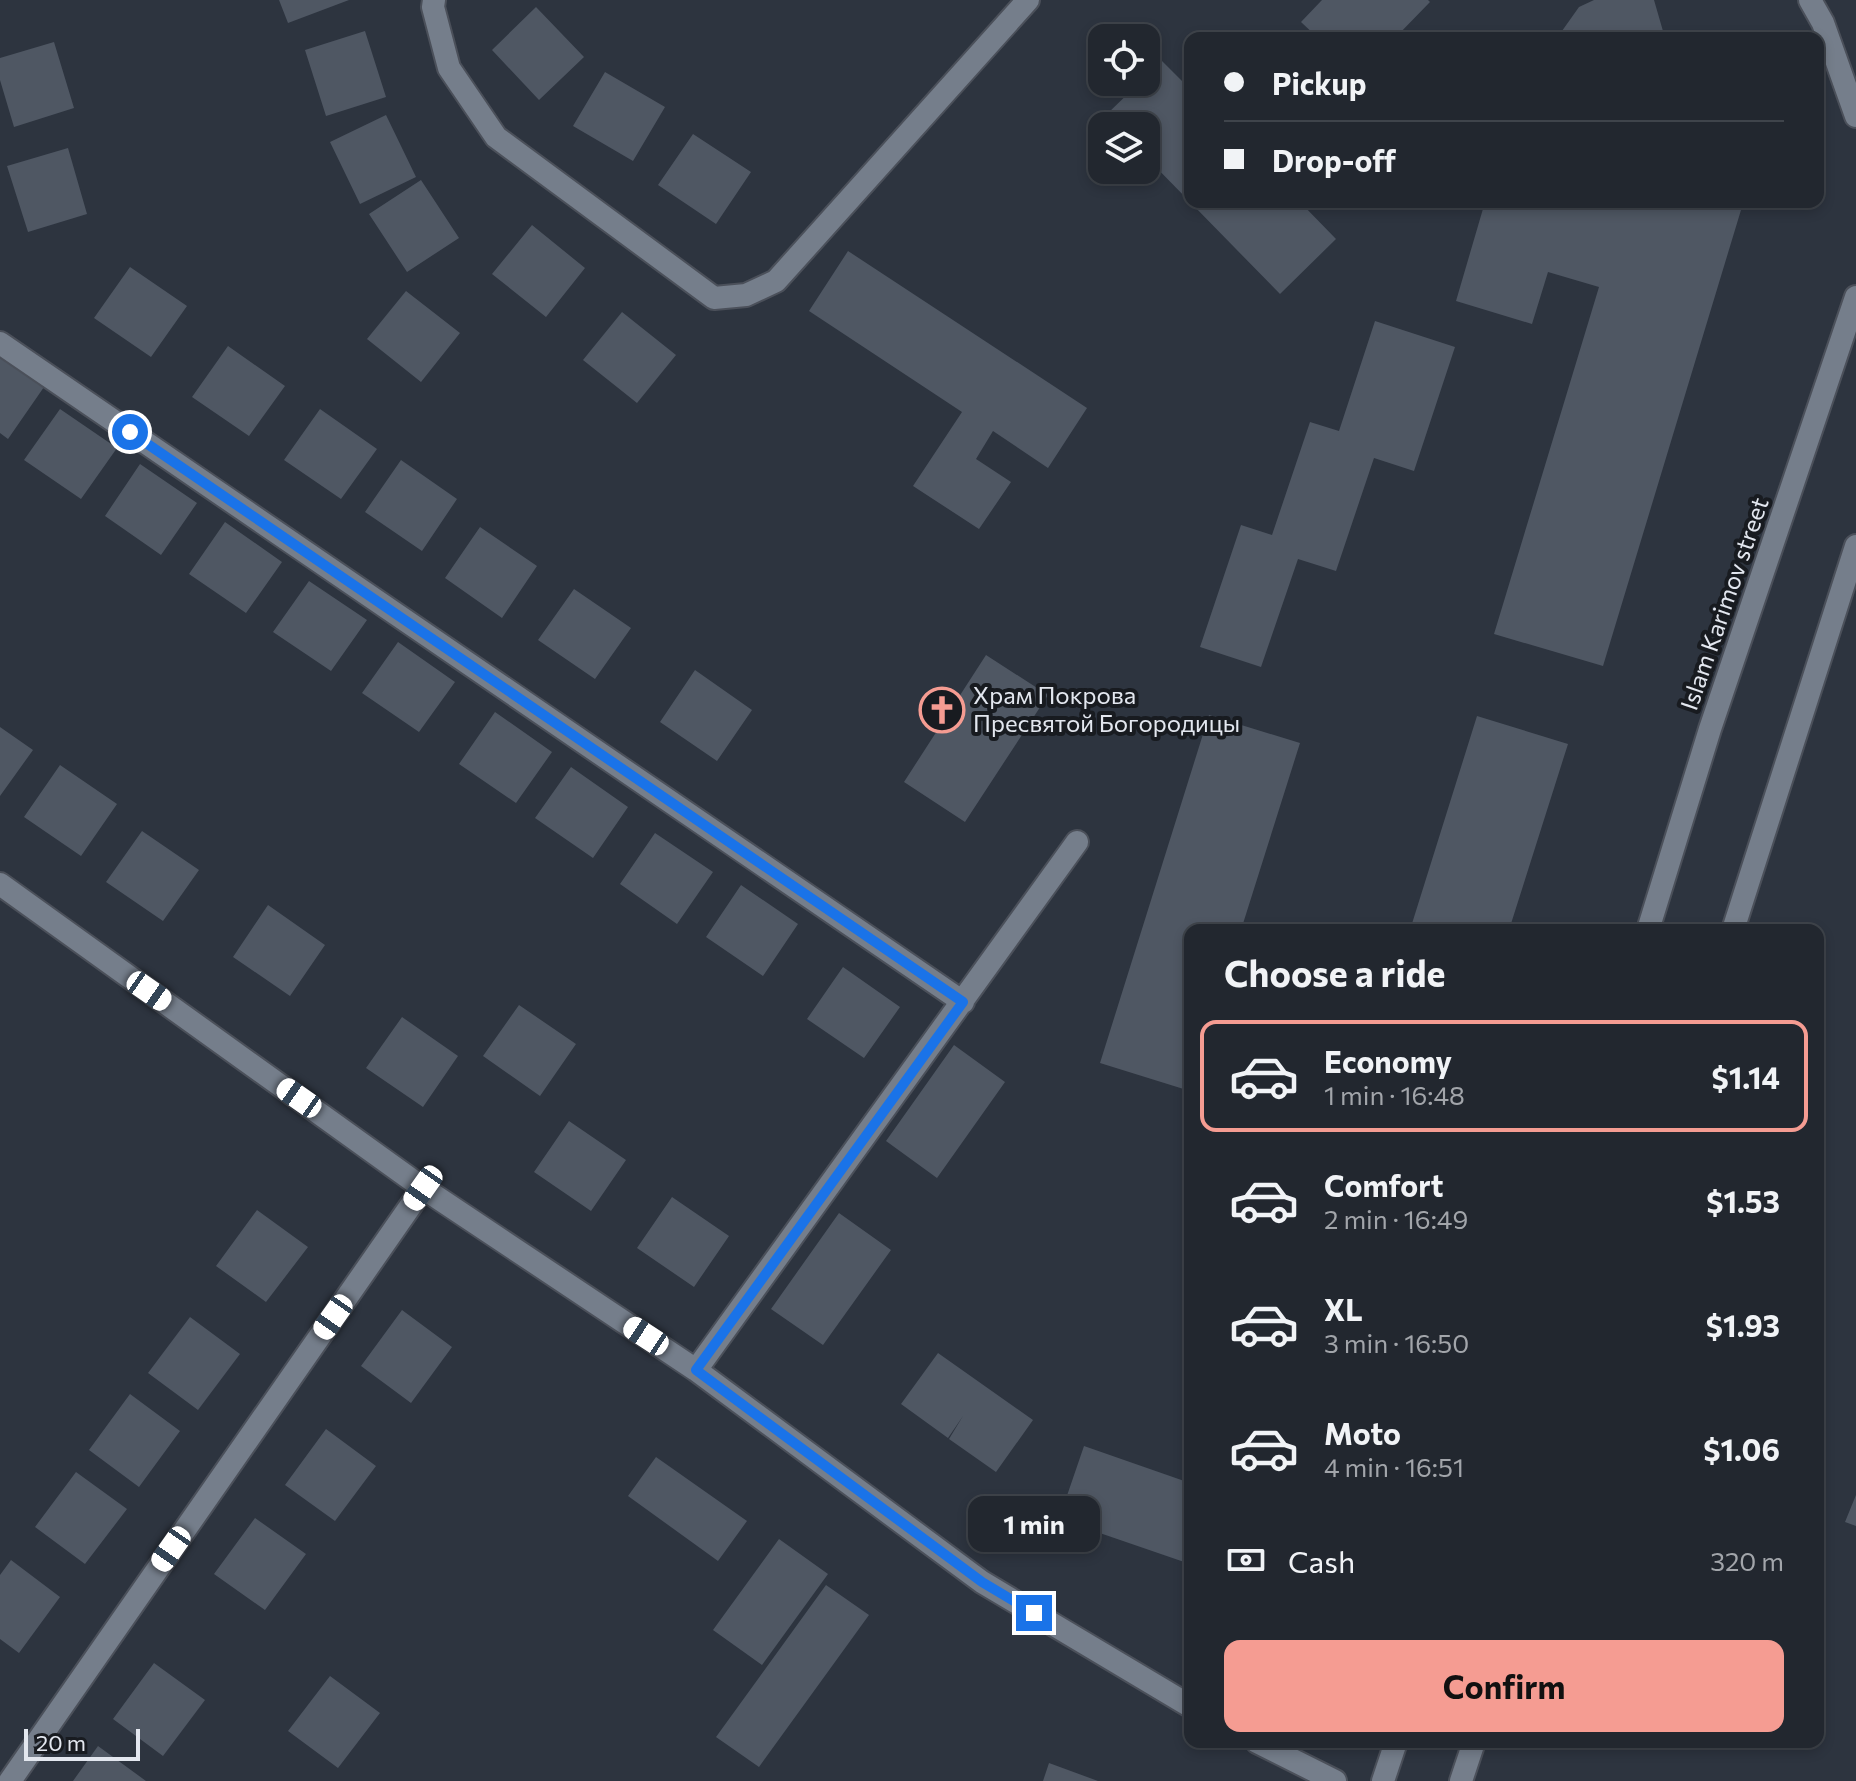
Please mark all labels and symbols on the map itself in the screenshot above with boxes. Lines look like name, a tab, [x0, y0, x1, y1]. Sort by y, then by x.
route start	[112, 414, 148, 450]
street label: Islam Karimov street	[1674, 493, 1774, 714]
place label: Храм Покрова Пресвятой Богородицы	[973, 680, 1240, 737]
church icon: Храм Покрова Пресвятой Богородицы	[918, 686, 966, 734]
car	[122, 967, 176, 1015]
car	[272, 1074, 326, 1122]
car	[399, 1161, 447, 1215]
car	[309, 1290, 357, 1344]
car	[619, 1313, 673, 1359]
callout: 1 min	[968, 1497, 1100, 1553]
car	[147, 1522, 195, 1576]
route end	[1016, 1595, 1052, 1631]
scale bar	[24, 1725, 140, 1761]

